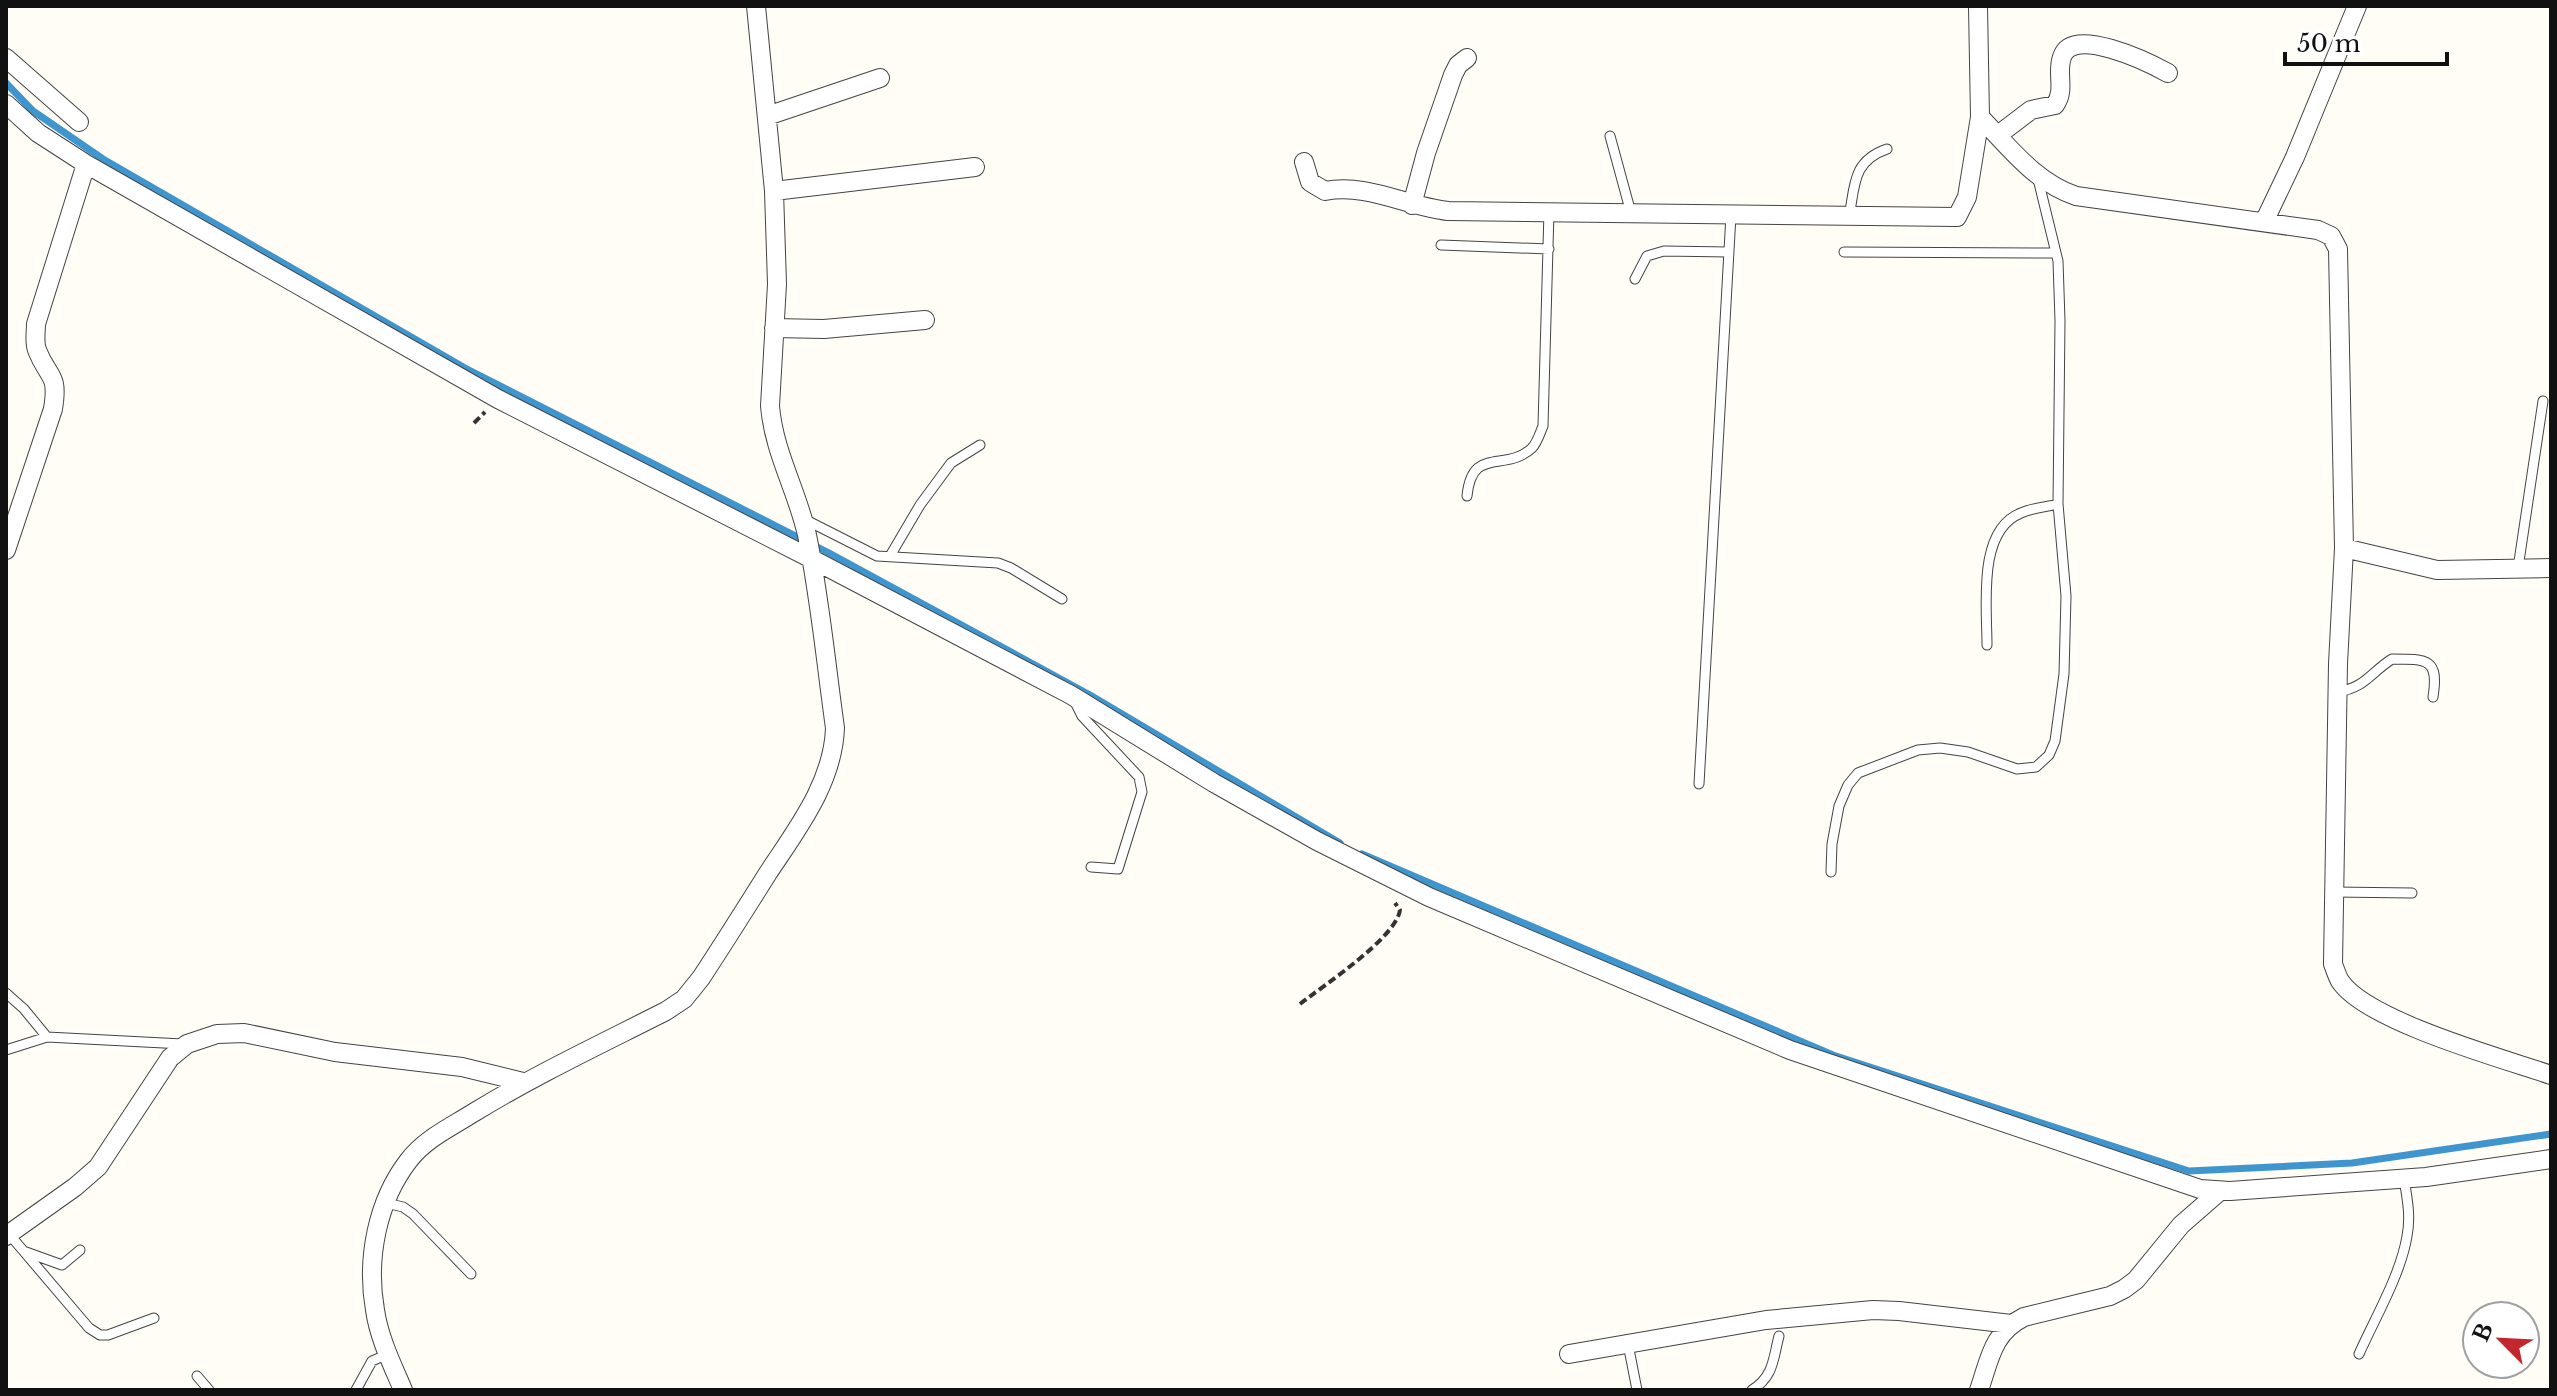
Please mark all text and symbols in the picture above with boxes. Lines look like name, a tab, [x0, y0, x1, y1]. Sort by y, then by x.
scale bar	[2285, 16, 2447, 66]
text: 50 m	[2297, 29, 2361, 58]
north arrow	[2461, 1300, 2541, 1380]
text: B	[2467, 1319, 2499, 1346]

